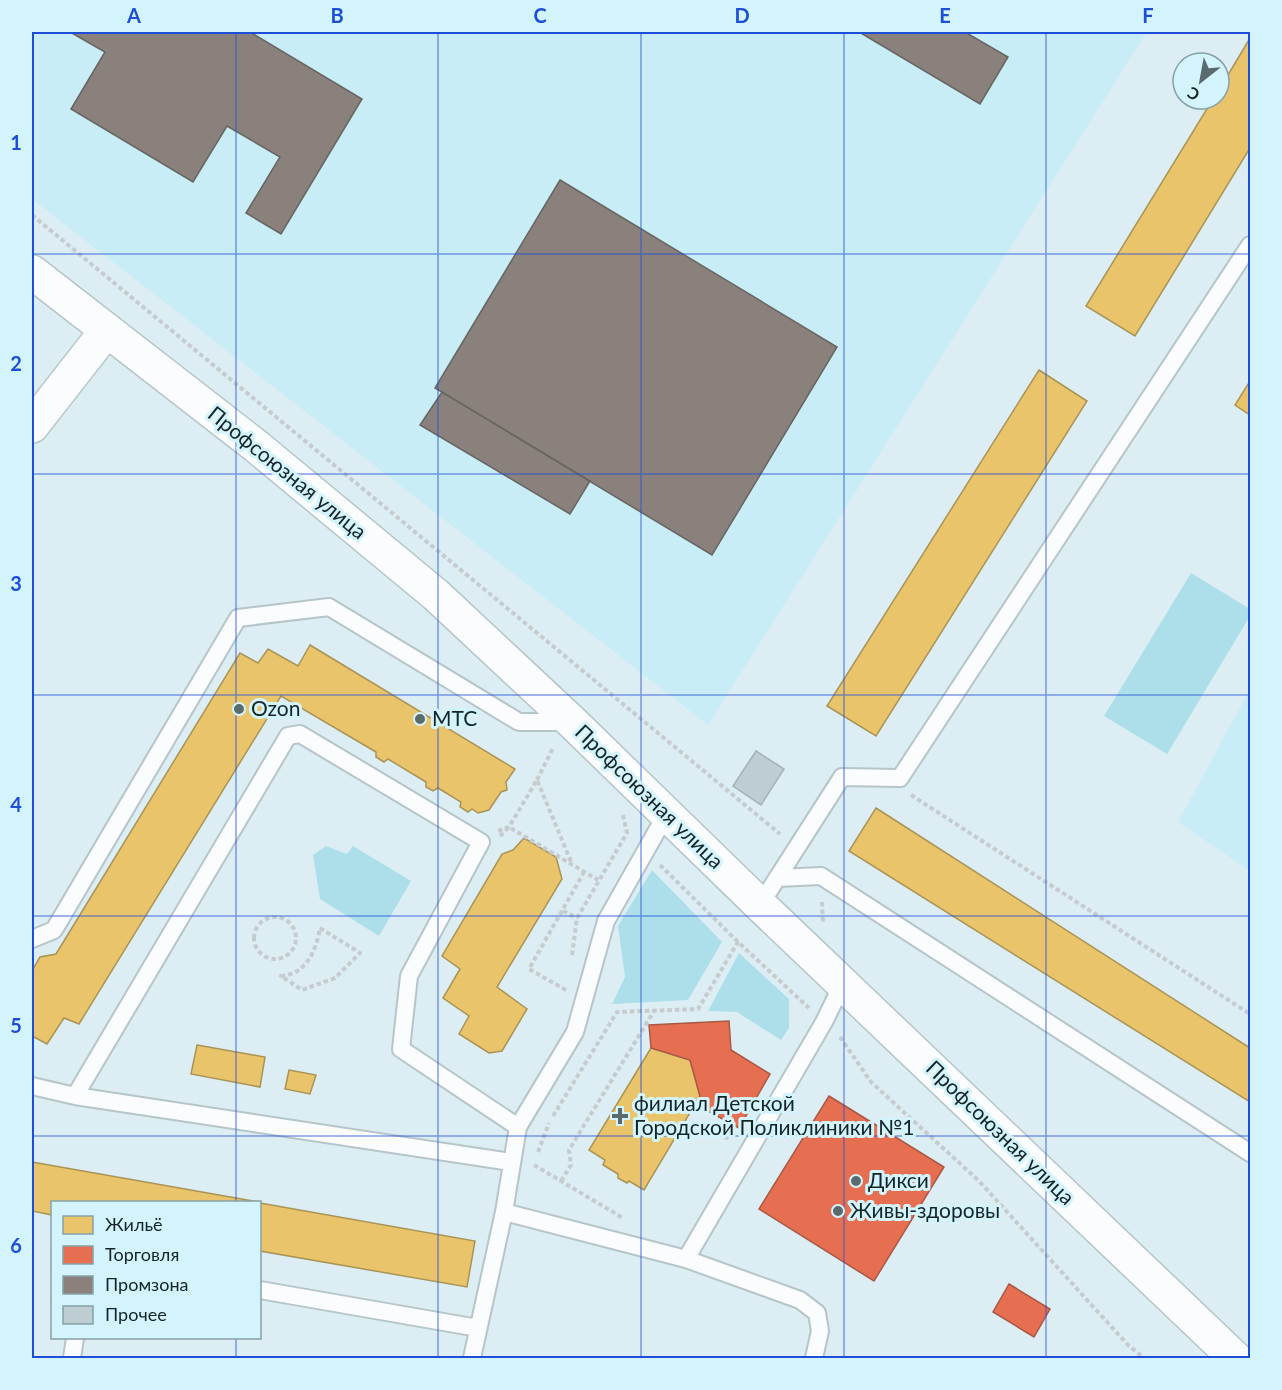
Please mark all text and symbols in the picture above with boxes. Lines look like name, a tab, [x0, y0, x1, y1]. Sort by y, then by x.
text: A	[126, 3, 141, 27]
text: B	[330, 3, 344, 27]
text: C	[533, 3, 547, 27]
text: D	[734, 3, 750, 27]
text: E	[939, 3, 951, 27]
text: F	[1142, 3, 1154, 27]
north arrow	[1171, 51, 1231, 111]
text: С	[1183, 83, 1202, 105]
text: 1	[10, 130, 22, 154]
text: 2	[10, 351, 22, 375]
street label: Профсоюзная улица	[204, 400, 372, 543]
text: 3	[10, 571, 22, 595]
place label: Ozon	[251, 695, 301, 720]
marker: Ozon	[232, 702, 246, 716]
place label: МТС	[432, 705, 477, 730]
marker: МТС	[413, 712, 427, 726]
street label: Профсоюзная улица	[571, 719, 729, 873]
text: 4	[10, 792, 22, 816]
text: 5	[10, 1013, 22, 1037]
street label: Профсоюзная улица	[922, 1055, 1080, 1209]
place label: филиал Детской Городской Поликлиники №1	[634, 1090, 915, 1139]
marker: филиал Детской Городской Поликлиники №1	[611, 1107, 629, 1125]
place label: Дикси	[868, 1167, 929, 1192]
marker: Дикси	[849, 1174, 863, 1188]
place label: Живы-здоровы	[850, 1197, 1000, 1222]
legend	[51, 1201, 261, 1339]
marker: Живы-здоровы	[831, 1204, 845, 1218]
text: Жильё	[105, 1213, 163, 1235]
text: 6	[10, 1233, 22, 1257]
text: Торговля	[105, 1243, 179, 1265]
text: Промзона	[105, 1273, 188, 1295]
text: Прочее	[105, 1303, 167, 1325]

